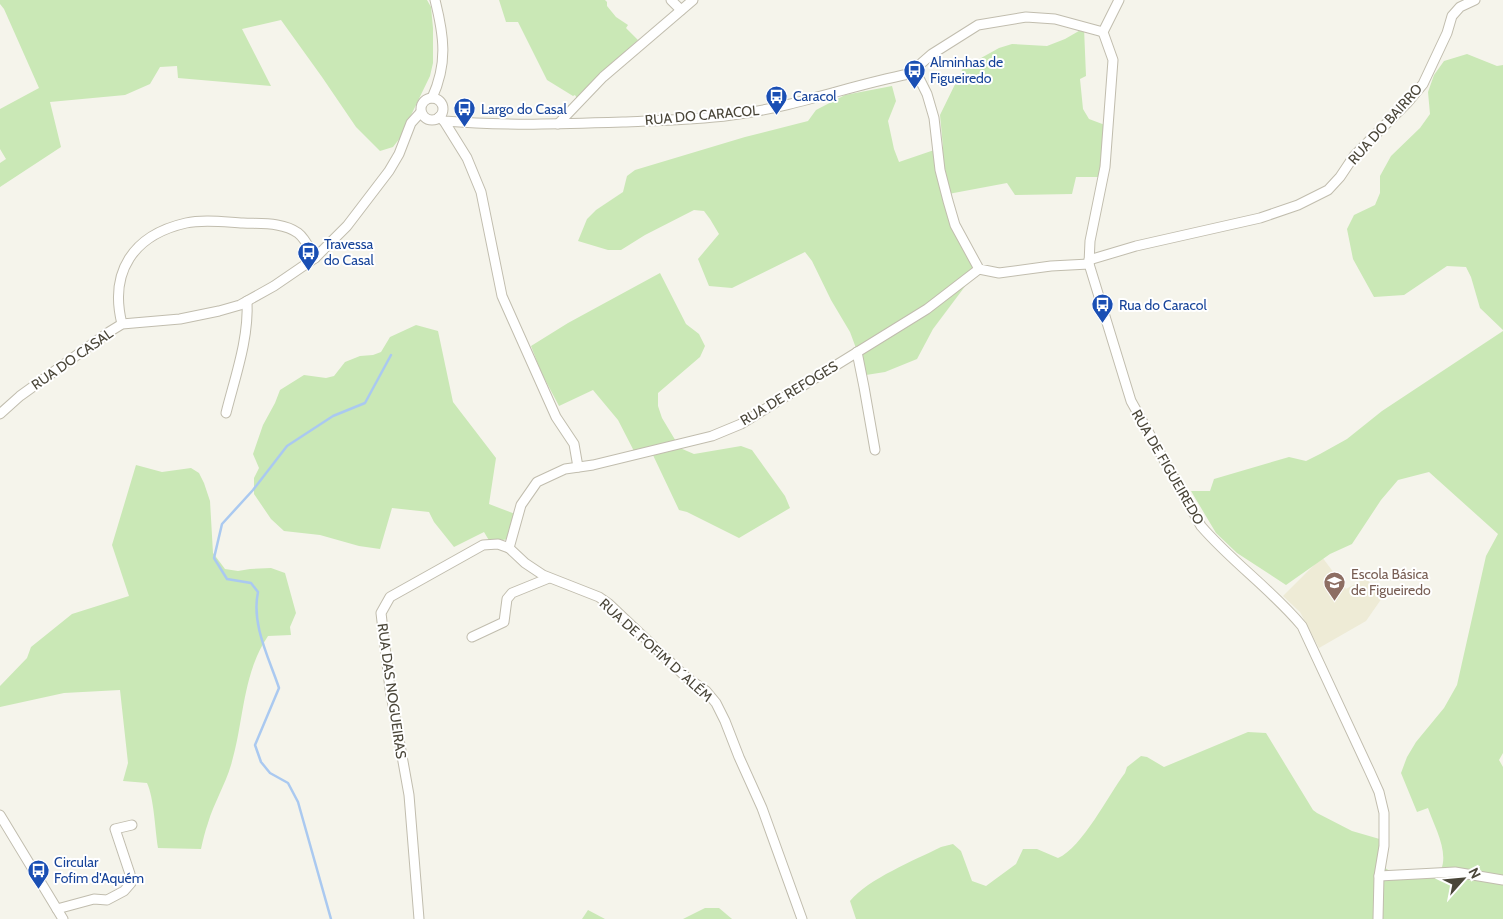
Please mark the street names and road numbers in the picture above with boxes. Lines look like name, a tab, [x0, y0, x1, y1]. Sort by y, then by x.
street label: RUA DO BAIRRO	[1344, 80, 1426, 168]
street label: RUA DO CARACOL	[644, 101, 760, 129]
street label: RUA DO CASAL	[28, 324, 116, 394]
street label: RUA DE REFOGES	[737, 357, 841, 429]
street label: RUA DE FIGUEIREDO	[1128, 406, 1208, 528]
street label: RUA DE FOFIM D´ALÉM	[596, 594, 716, 706]
street label: RUA DAS NOGUEIRAS	[374, 622, 410, 760]

